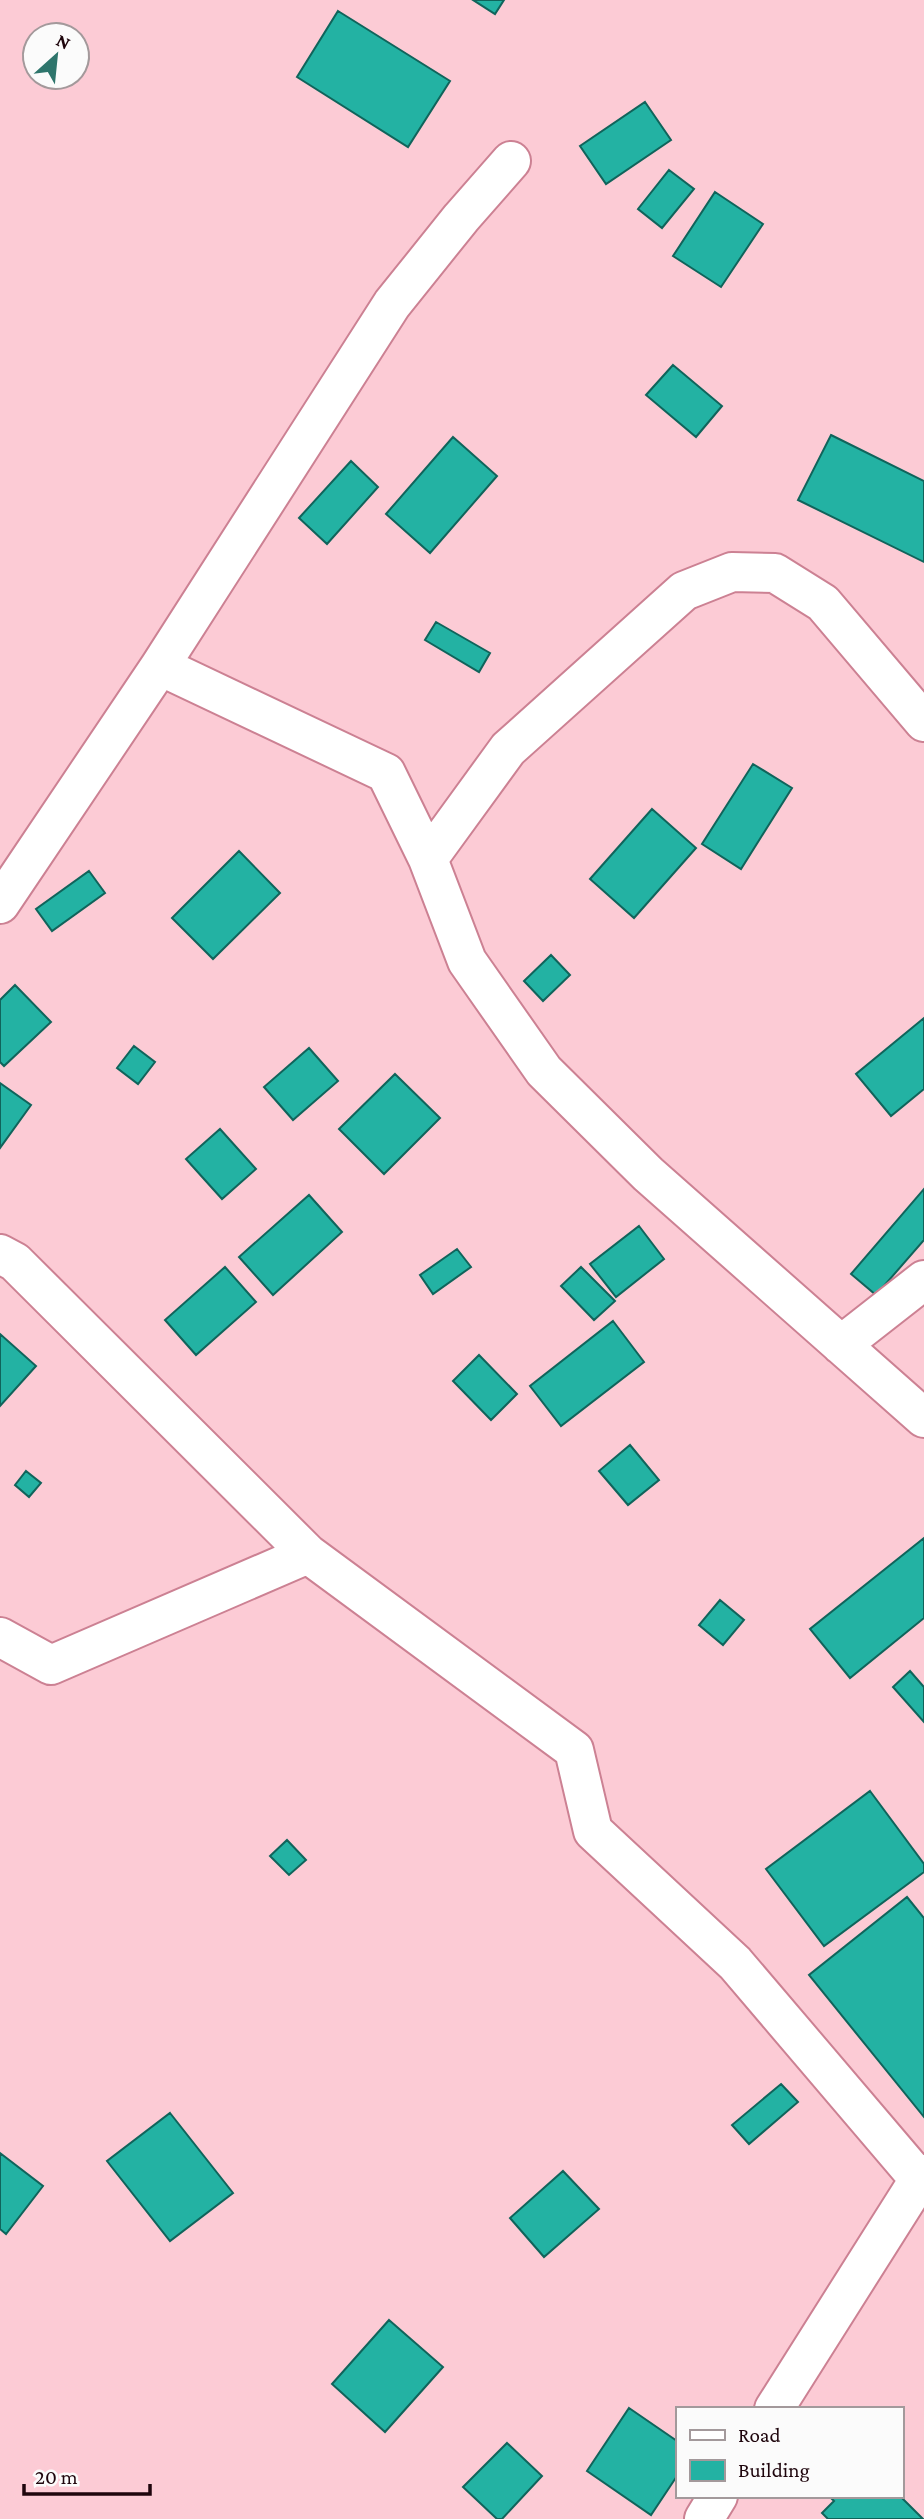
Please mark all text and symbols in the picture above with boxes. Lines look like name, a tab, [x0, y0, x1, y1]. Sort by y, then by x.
north arrow	[21, 21, 91, 91]
text: N	[53, 29, 74, 54]
legend	[676, 2407, 903, 2498]
text: Road	[738, 2423, 781, 2447]
scale bar	[24, 2452, 150, 2496]
text: Building	[738, 2458, 810, 2482]
text: 20 m	[35, 2465, 78, 2489]

